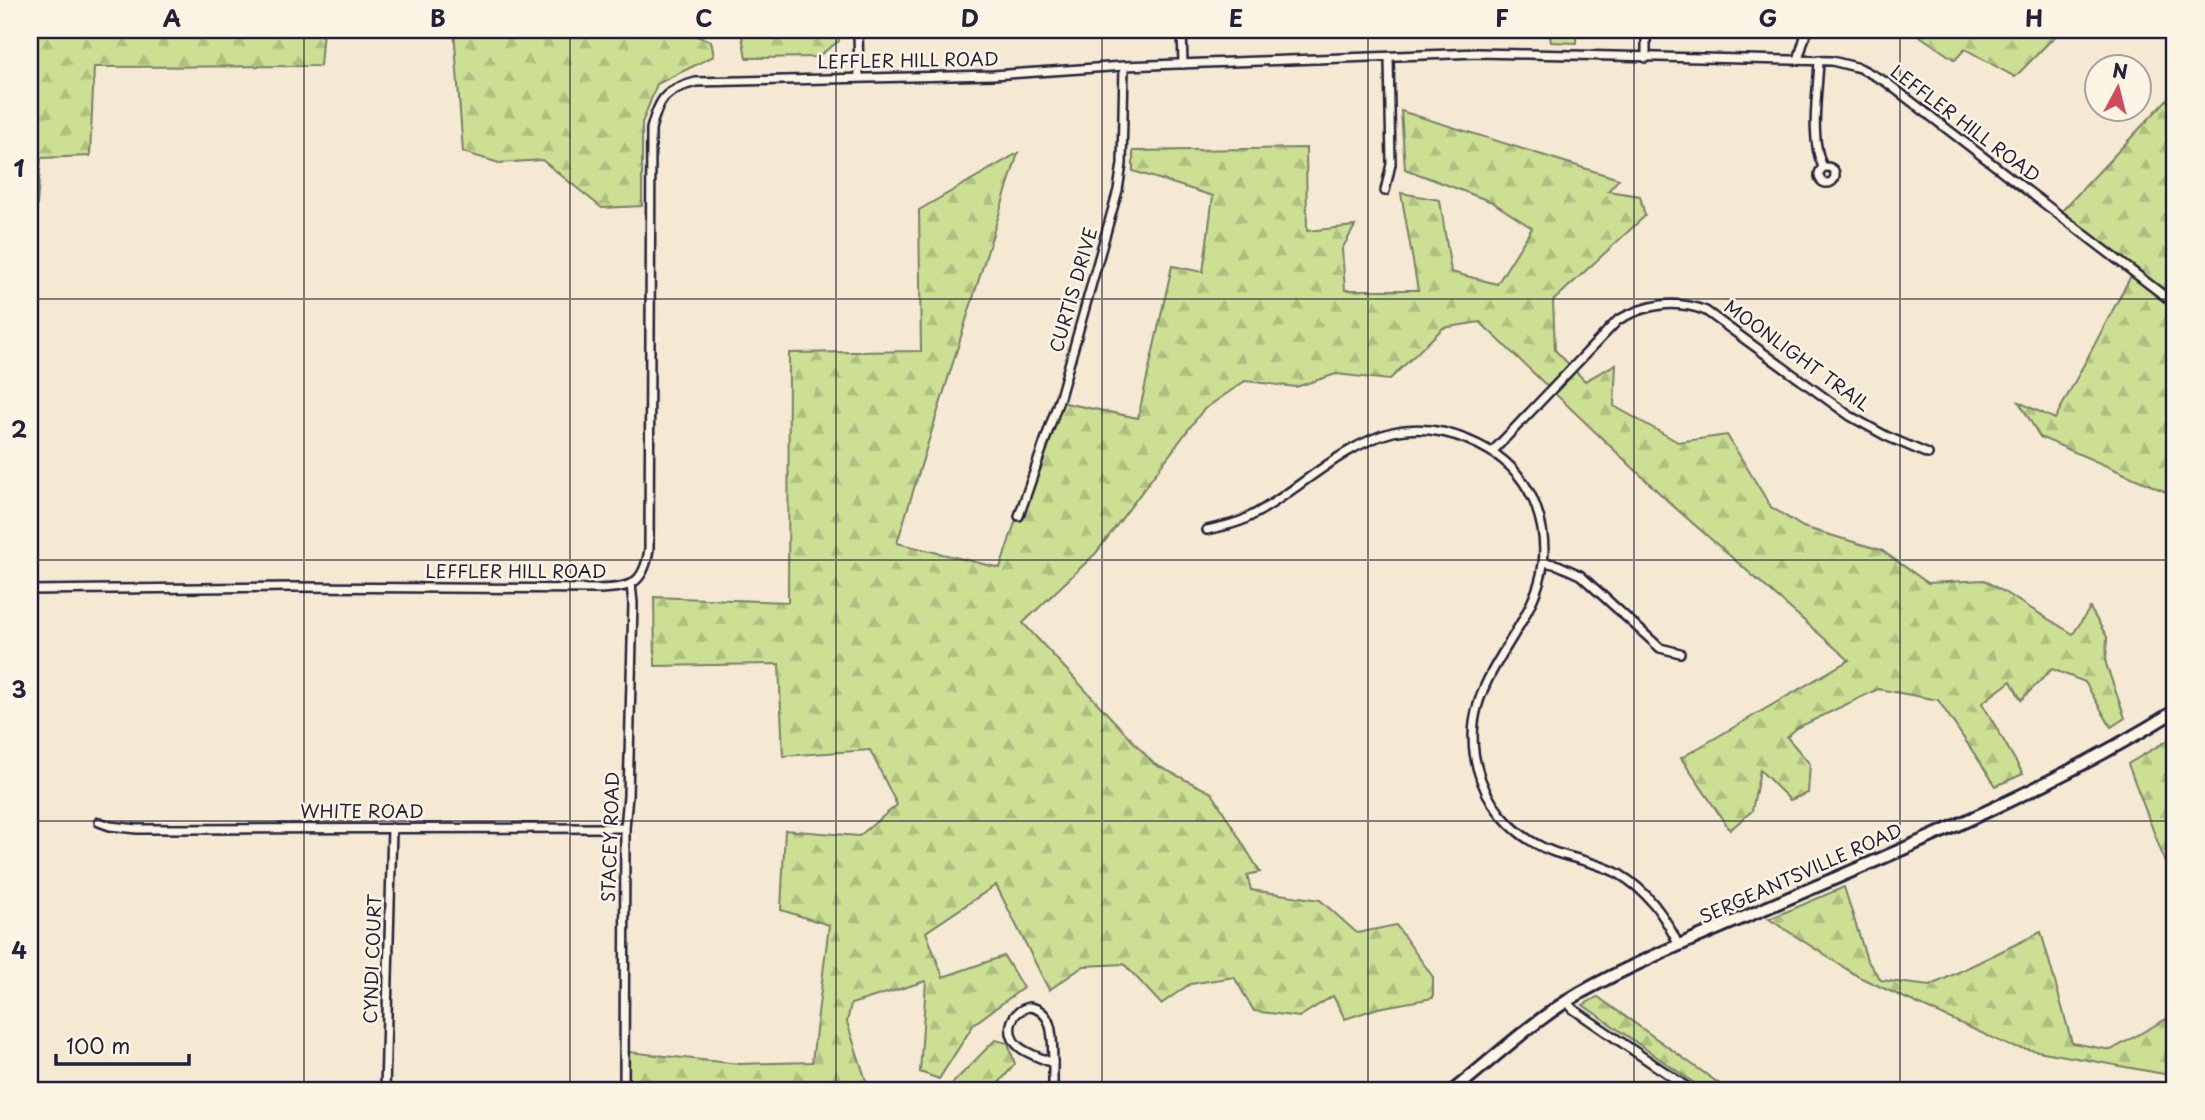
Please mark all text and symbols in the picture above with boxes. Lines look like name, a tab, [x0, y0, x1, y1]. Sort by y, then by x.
text: A	[163, 0, 181, 35]
text: B	[430, 0, 446, 35]
text: C	[695, 0, 713, 35]
text: D	[961, 0, 979, 35]
text: E	[1229, 0, 1243, 35]
text: F	[1495, 0, 1509, 35]
text: G	[1759, 0, 1777, 35]
text: H	[2025, 0, 2043, 35]
street label: LEFFLER HILL ROAD	[817, 44, 999, 75]
north arrow	[2082, 52, 2152, 122]
text: N	[2111, 55, 2129, 85]
street label: LEFFLER HILL ROAD	[1885, 57, 2046, 188]
text: 1	[14, 150, 25, 185]
street label: CURTIS DRIVE	[1042, 224, 1103, 355]
street label: MOONLIGHT TRAIL	[1719, 293, 1877, 417]
text: 2	[11, 411, 27, 446]
street label: LEFFLER HILL ROAD	[425, 557, 607, 584]
text: 3	[11, 671, 27, 706]
street label: STACEY ROAD	[594, 771, 625, 903]
street label: WHITE ROAD	[300, 797, 424, 824]
street label: SERGEANTSVILLE ROAD	[1695, 816, 1906, 930]
street label: CYNDI COURT	[356, 893, 387, 1024]
text: 4	[11, 932, 27, 967]
scale bar	[56, 1022, 189, 1066]
text: 100 m	[66, 1029, 130, 1061]

